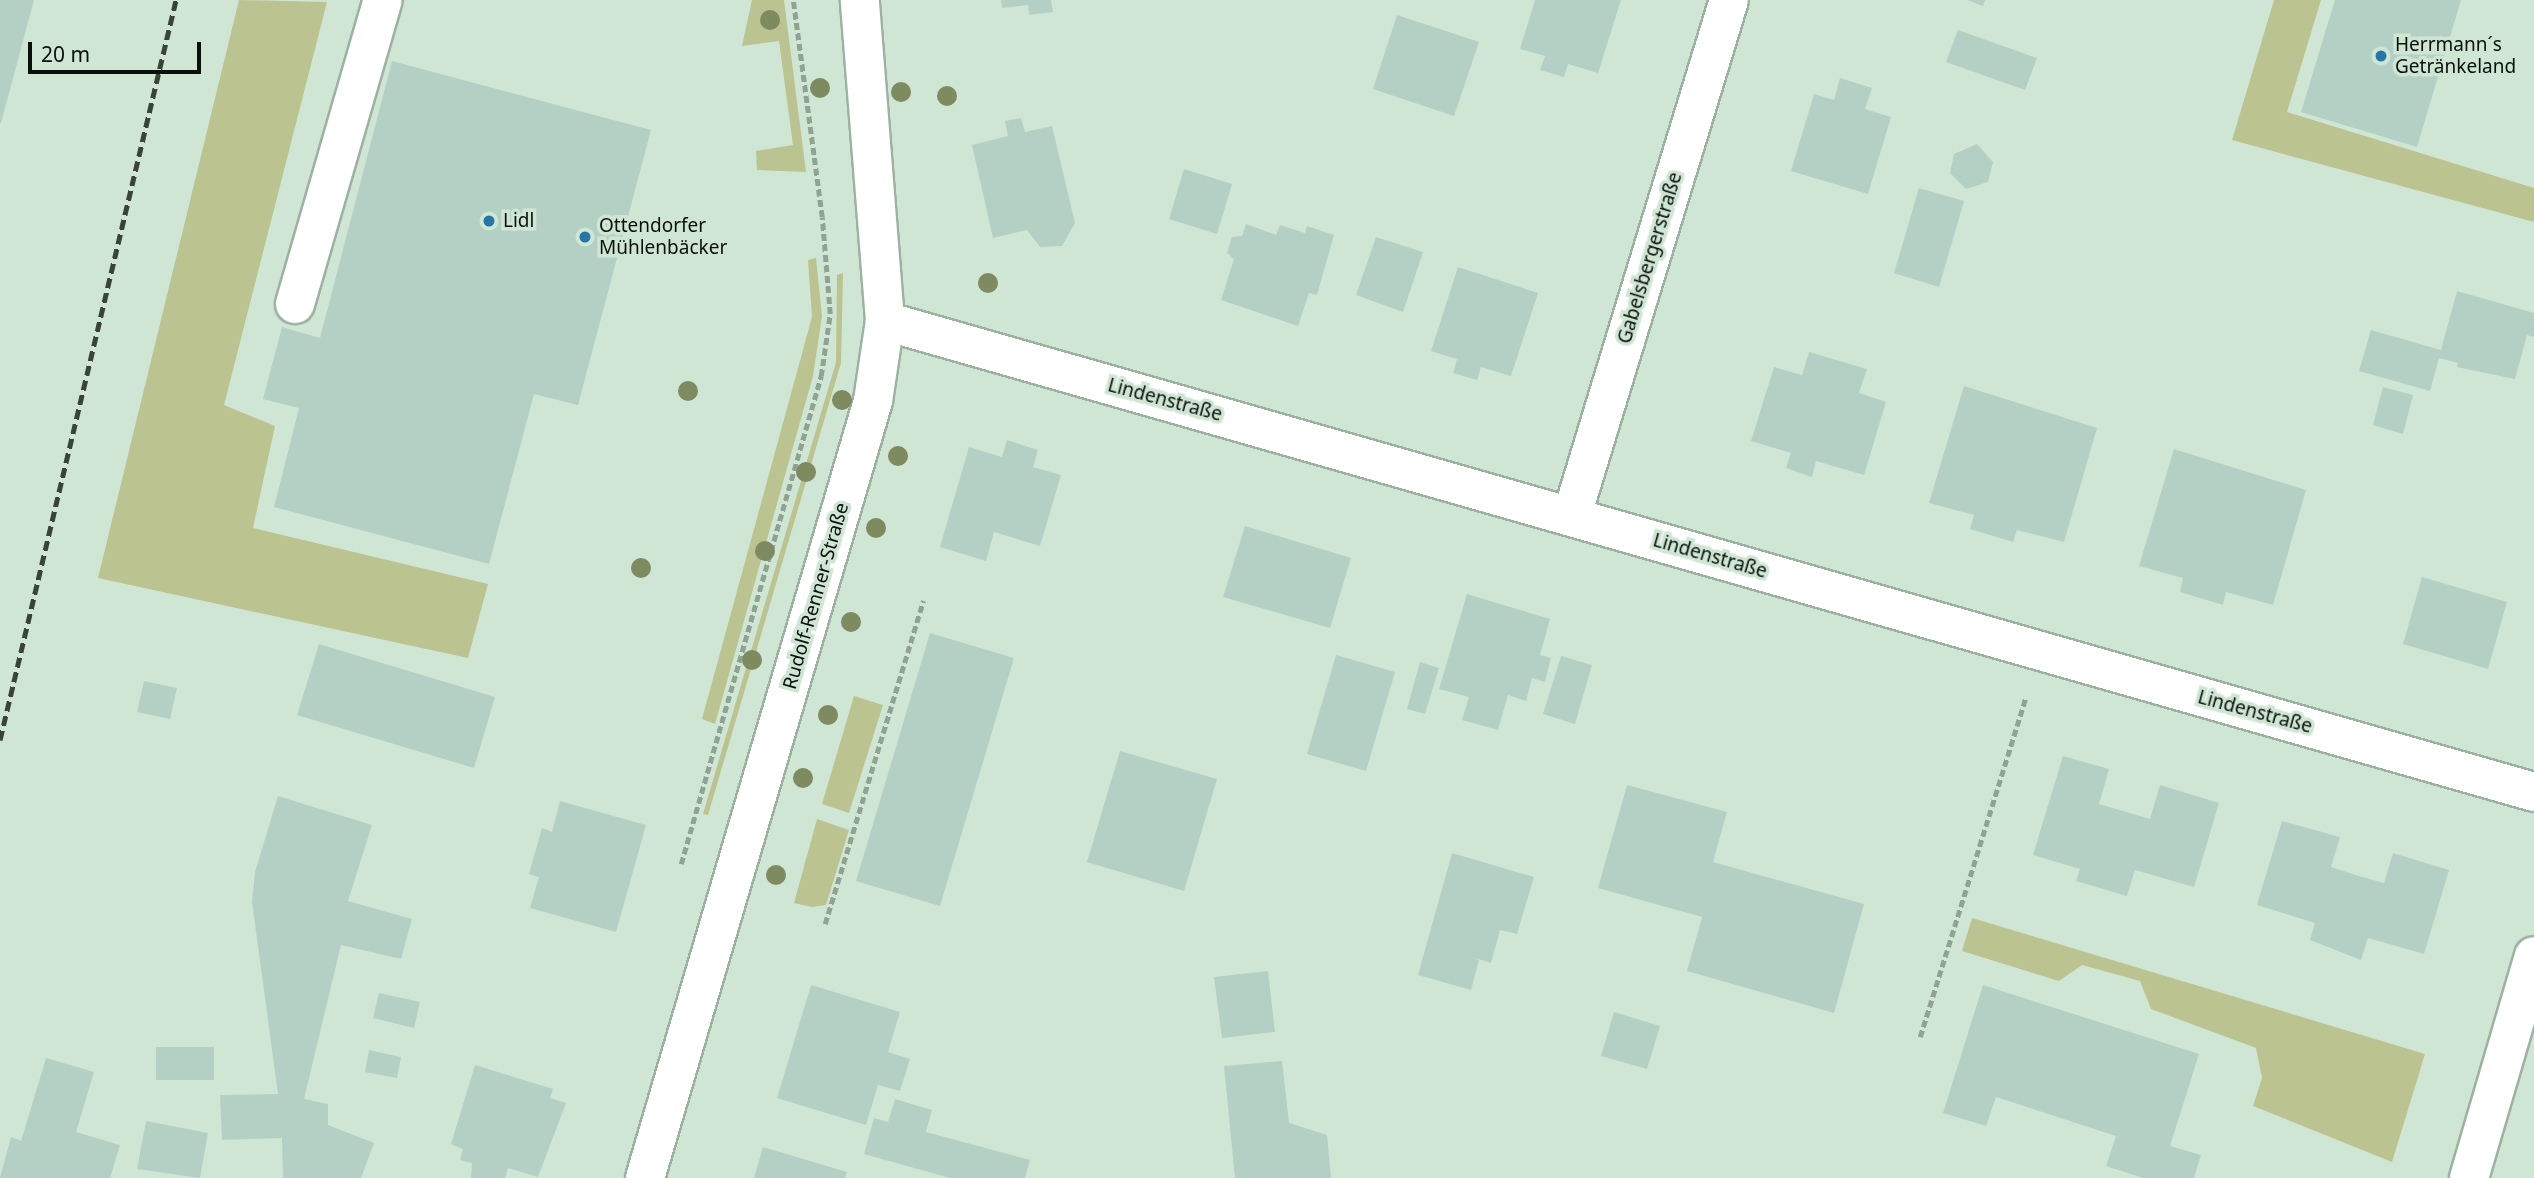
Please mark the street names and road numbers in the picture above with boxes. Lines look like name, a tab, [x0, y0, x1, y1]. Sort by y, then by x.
street label: Gabelsbergerstraße	[1613, 170, 1687, 346]
street label: Lindenstraße	[1105, 374, 1225, 426]
street label: Rudolf-Renner-Straße	[778, 500, 854, 692]
street label: Lindenstraße	[1650, 529, 1770, 583]
street label: Lindenstraße	[2195, 686, 2315, 738]

